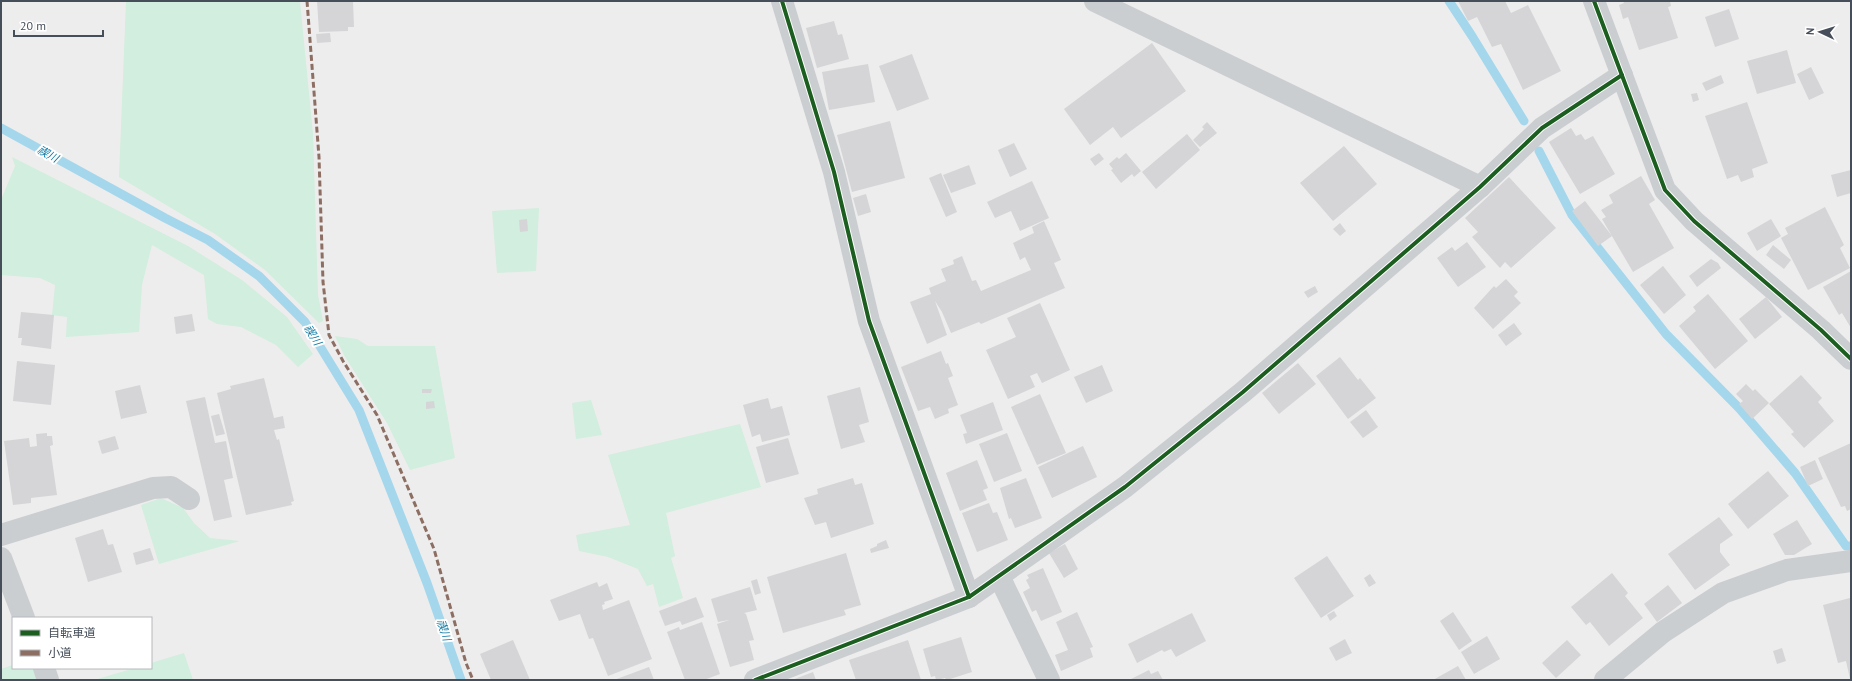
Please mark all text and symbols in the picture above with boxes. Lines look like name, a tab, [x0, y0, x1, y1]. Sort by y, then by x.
scale bar	[14, 12, 103, 38]
north arrow	[1800, 12, 1840, 52]
text: 20 m	[20, 18, 46, 33]
text: N	[1803, 27, 1817, 35]
water label: 禊川	[35, 143, 62, 166]
water label: 禊川	[301, 322, 325, 349]
legend	[12, 617, 152, 669]
water label: 禊川	[434, 617, 455, 644]
text: 自転車道	[48, 625, 96, 640]
text: 小道	[48, 645, 72, 660]

